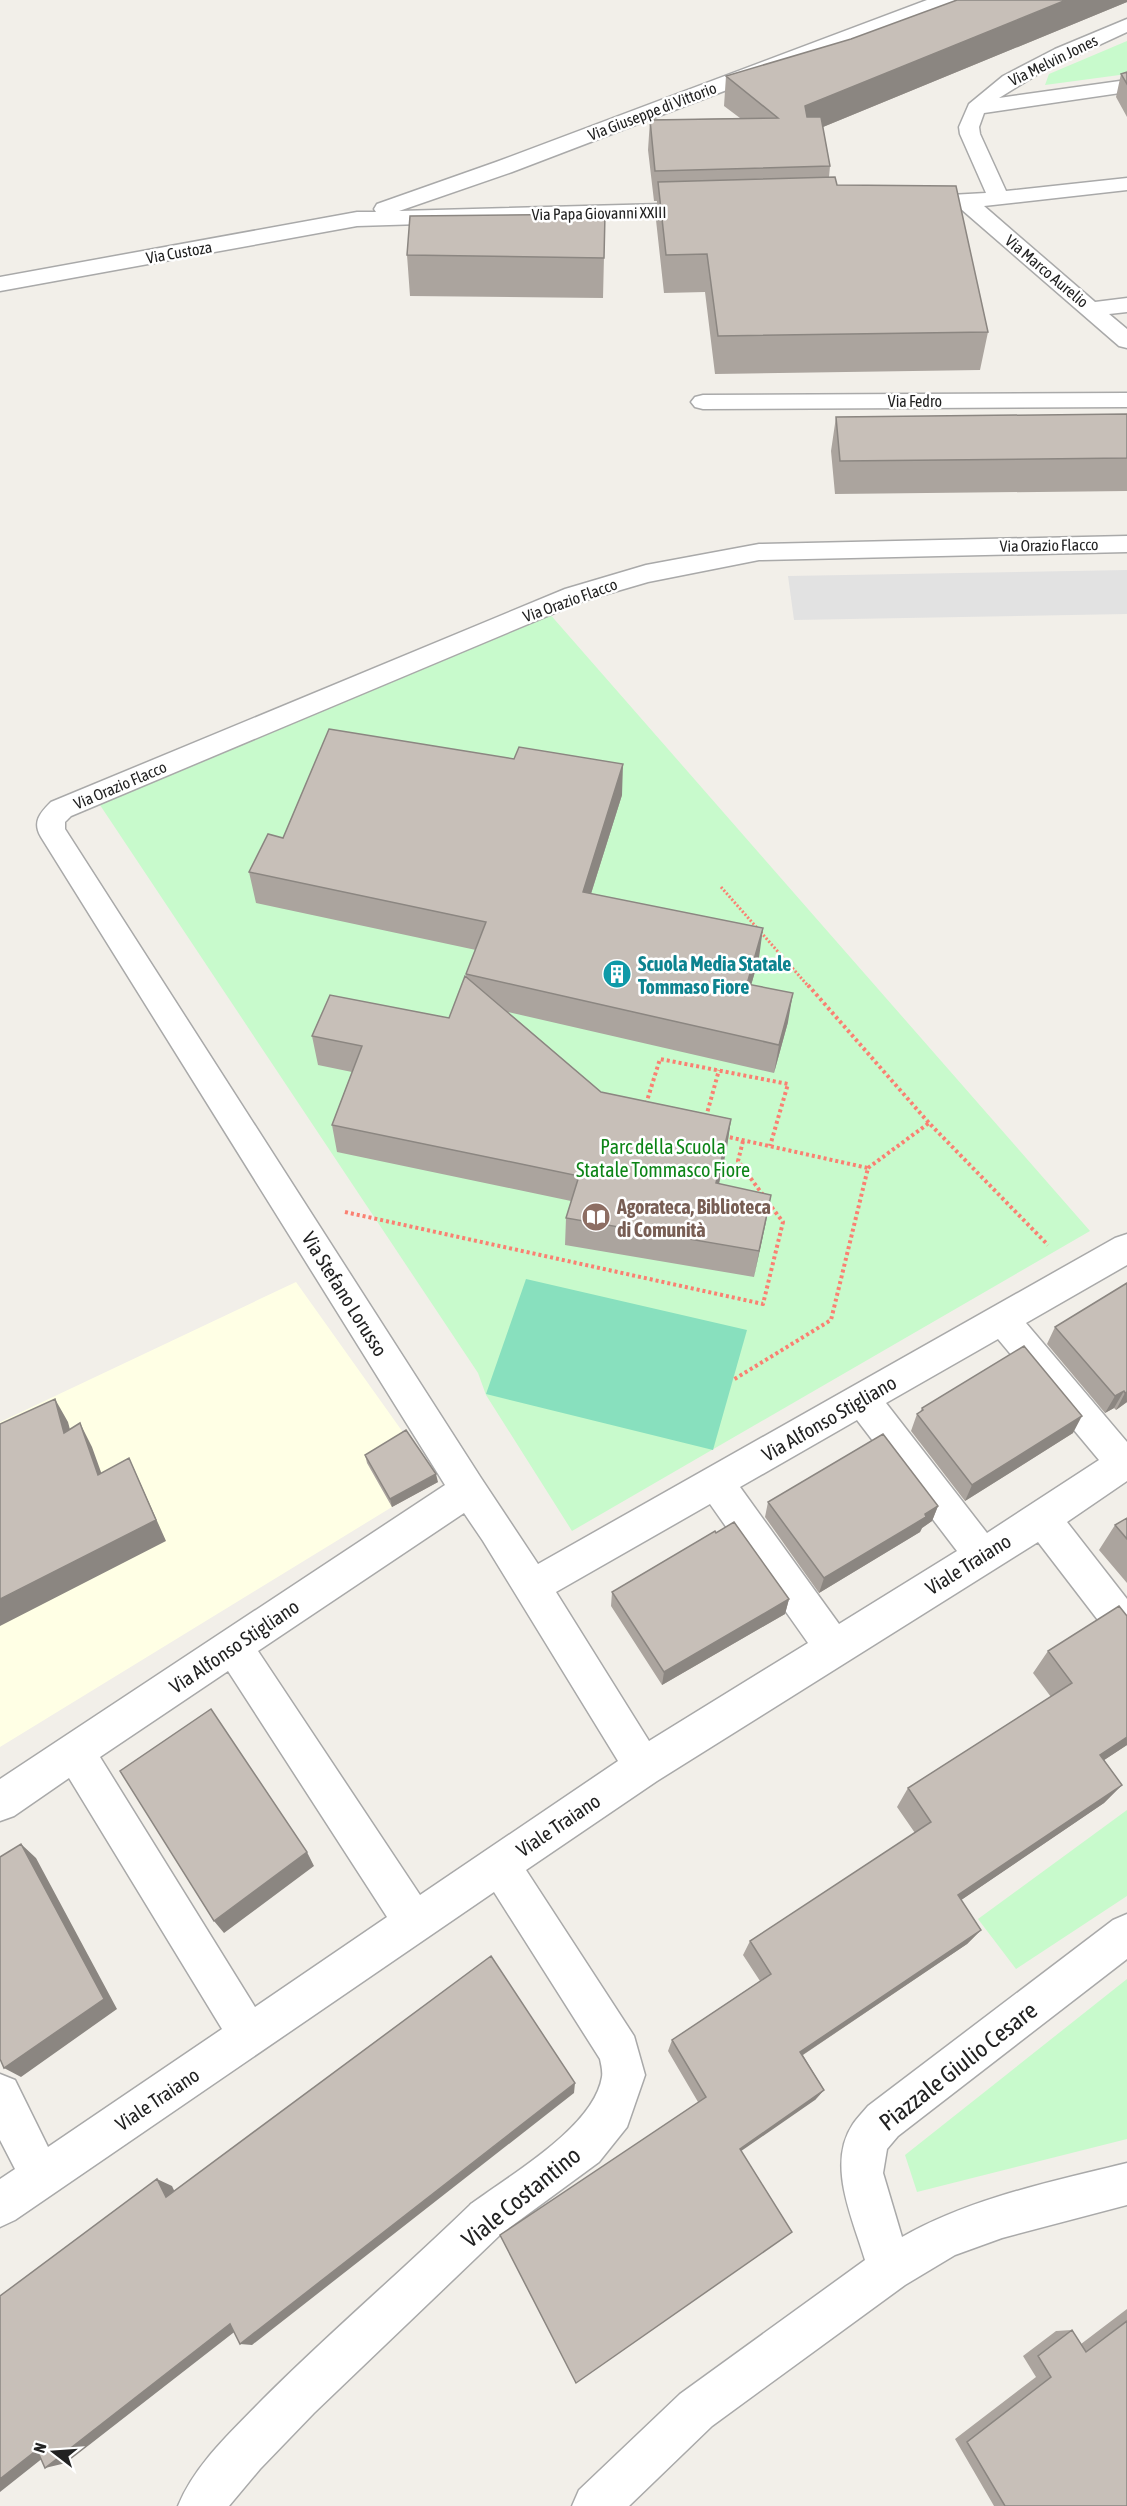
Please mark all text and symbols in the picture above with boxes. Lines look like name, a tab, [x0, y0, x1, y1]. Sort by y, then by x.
street label: Via Melvin Jones	[1006, 31, 1101, 89]
street label: Via Giuseppe di Vittorio	[585, 78, 719, 145]
street label: Via Papa Giovanni XXIII	[531, 203, 667, 224]
street label: Via Marco Aurelio	[1002, 231, 1092, 311]
street label: Via Custoza	[145, 237, 213, 267]
street label: Via Fedro	[888, 392, 942, 410]
street label: Via Orazio Flacco	[999, 535, 1099, 555]
street label: Via Orazio Flacco	[520, 575, 620, 625]
street label: Via Orazio Flacco	[71, 757, 169, 813]
place label: Scuola Media Statale Tommaso Fiore	[638, 952, 791, 998]
building icon: Scuola Media Statale Tommaso Fiore	[601, 958, 633, 990]
park label: Parc della Scuola Statale Tommasco Fiore	[576, 1135, 750, 1181]
place label: Agorateca, Biblioteca di Comunità	[616, 1195, 771, 1241]
library icon: Agorateca, Biblioteca di Comunità	[580, 1201, 612, 1233]
street label: Via Stefano Lorusso	[298, 1228, 392, 1360]
street label: Via Alfonso Stigliano	[758, 1370, 900, 1466]
street label: Viale Traiano	[921, 1529, 1015, 1599]
street label: Via Alfonso Stigliano	[165, 1594, 303, 1698]
street label: Viale Traiano	[512, 1789, 604, 1861]
street label: Piazzale Giulio Cesare	[874, 1996, 1042, 2136]
street label: Viale Traiano	[111, 2063, 203, 2135]
street label: Viale Costantino	[456, 2141, 586, 2253]
north arrow	[24, 2422, 84, 2482]
text: N	[30, 2440, 50, 2455]

